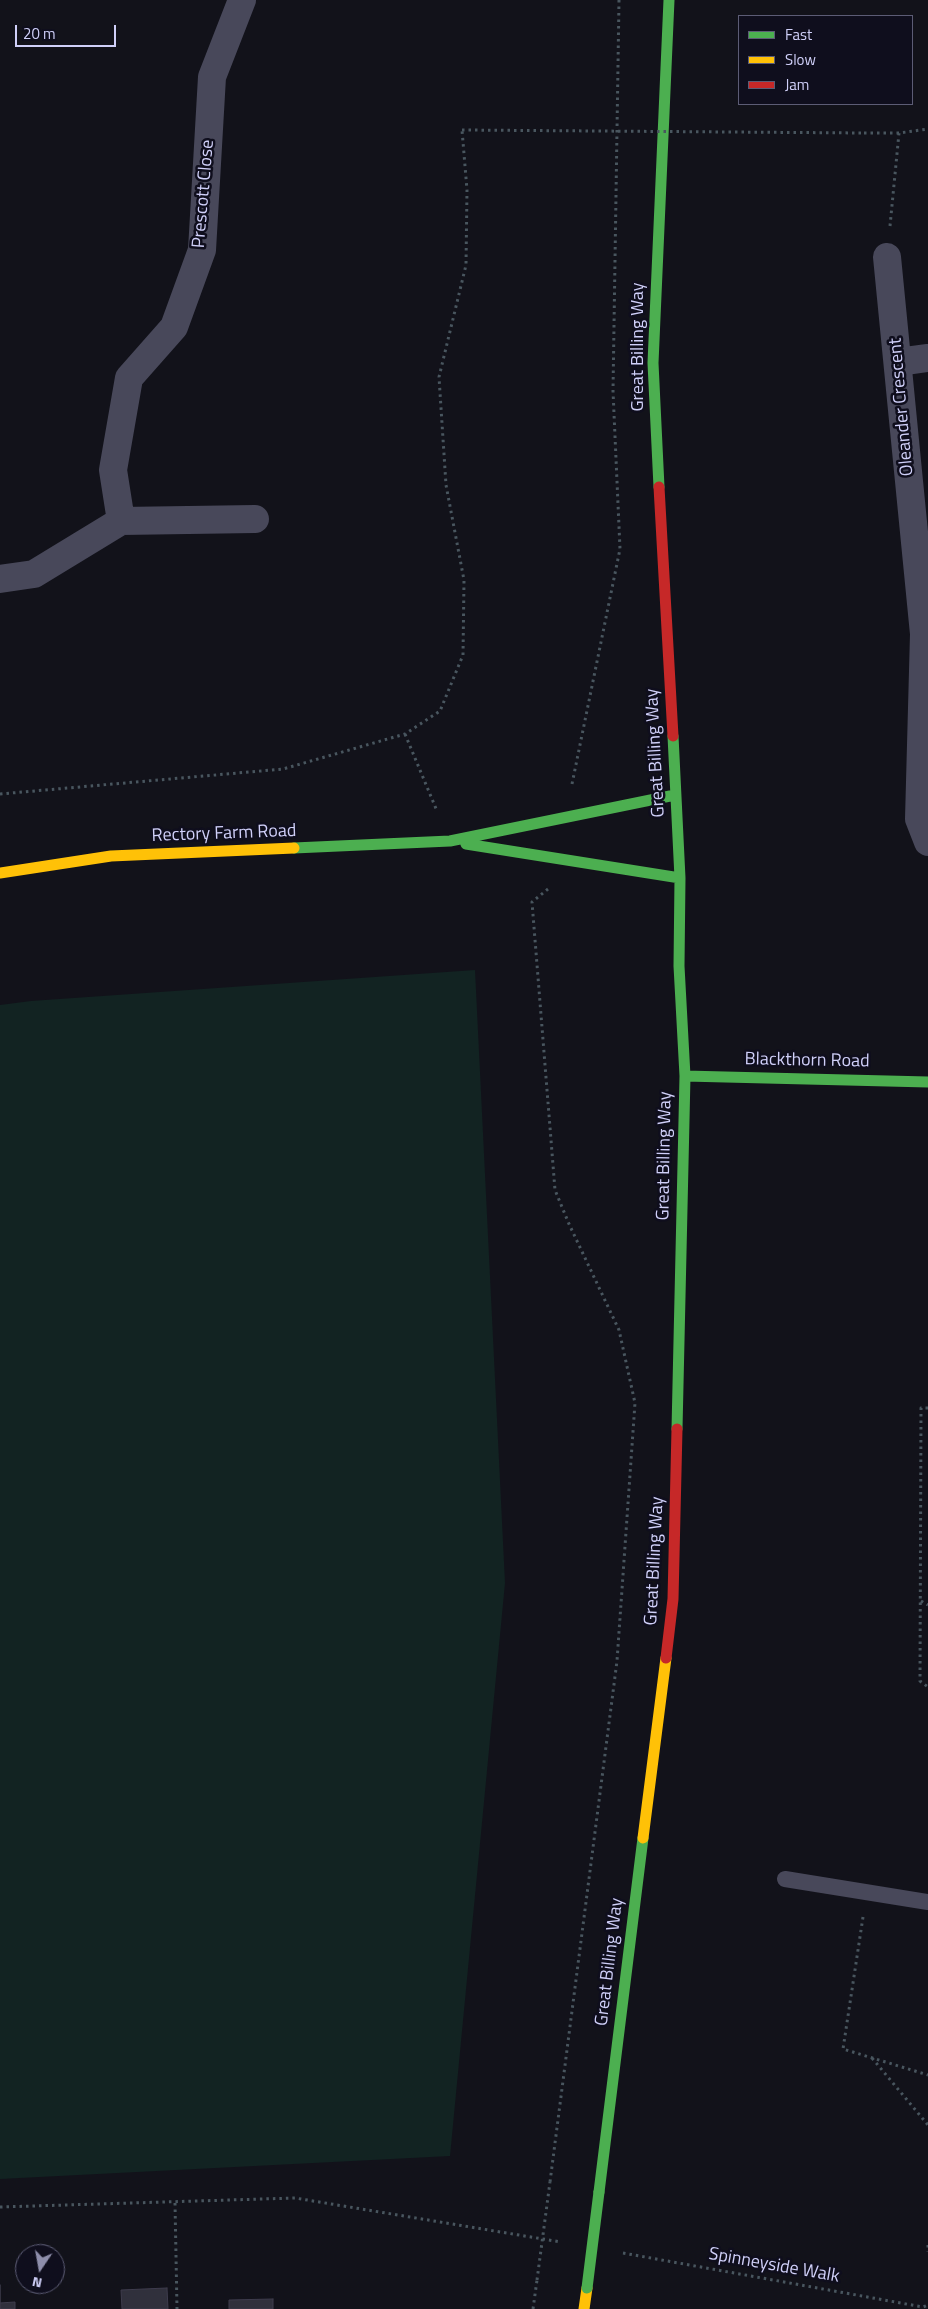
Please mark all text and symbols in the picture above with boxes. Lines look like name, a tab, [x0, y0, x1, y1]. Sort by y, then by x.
scale bar	[18, 15, 119, 47]
legend	[738, 15, 913, 105]
text: 20 m	[23, 22, 56, 45]
text: Fast	[785, 23, 812, 46]
text: Slow	[785, 48, 816, 71]
text: Jam	[785, 73, 809, 96]
street label: Prescott Close	[188, 139, 220, 249]
street label: Great Billing Way	[628, 283, 650, 411]
street label: Oleander Crescent	[885, 337, 919, 477]
street label: Great Billing Way	[642, 688, 670, 818]
street label: Rectory Farm Road	[151, 821, 297, 847]
street label: Blackthorn Road	[744, 1049, 870, 1073]
street label: Great Billing Way	[653, 1091, 677, 1221]
street label: Great Billing Way	[641, 1496, 669, 1626]
street label: Great Billing Way	[591, 1897, 629, 2027]
north arrow	[15, 2244, 65, 2294]
street label: Spinneyside Walk	[707, 2244, 841, 2288]
text: N	[30, 2272, 44, 2294]

